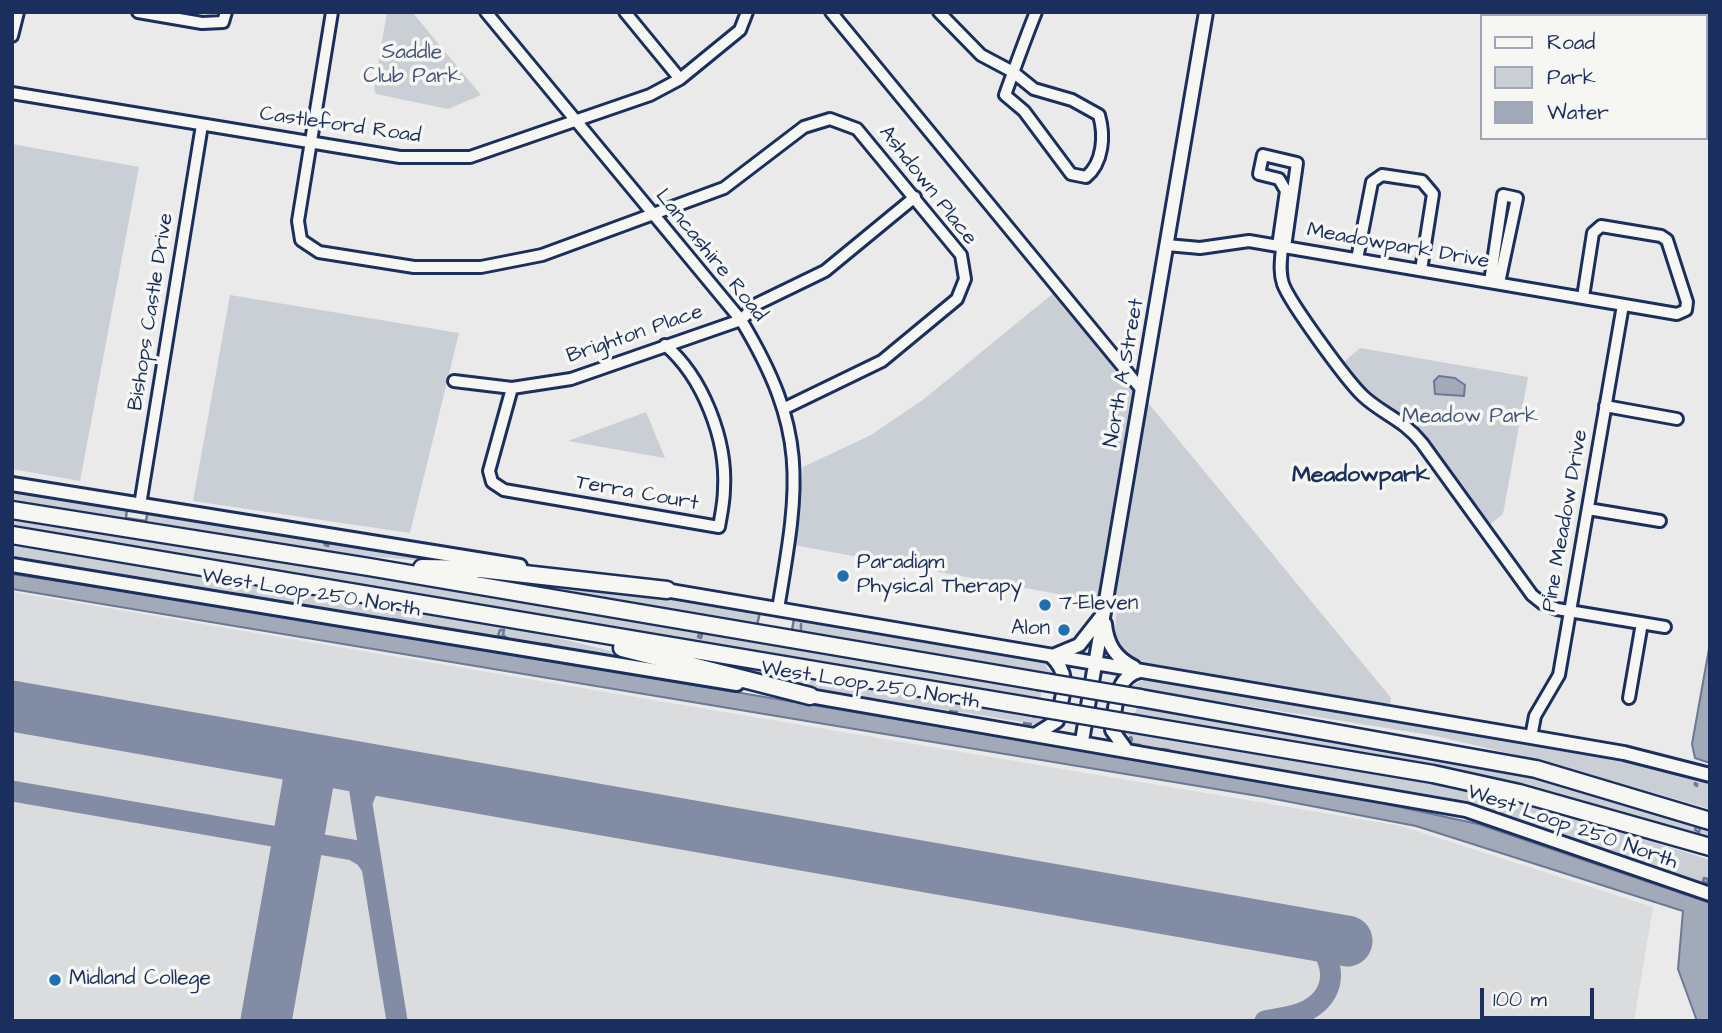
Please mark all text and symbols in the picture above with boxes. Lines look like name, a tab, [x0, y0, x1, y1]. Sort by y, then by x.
legend	[1480, 14, 1708, 140]
text: Road	[1547, 28, 1595, 57]
park label: Saddle Club Park	[363, 41, 461, 91]
text: Park	[1547, 63, 1596, 92]
text: Water	[1547, 98, 1609, 127]
street label: Castleford Road	[258, 102, 422, 150]
street label: Ashdown Place	[872, 121, 982, 251]
street label: Lancashire Road	[649, 185, 771, 327]
street label: Bishops Castle Drive	[124, 211, 180, 413]
street label: Meadowpark Drive	[1305, 219, 1491, 275]
street label: North A Street	[1100, 297, 1150, 449]
street label: Brighton Place	[564, 300, 706, 370]
park label: Meadow Park	[1402, 405, 1538, 431]
street label: Pine Meadow Drive	[1538, 428, 1594, 614]
district label: Meadowpark	[1292, 462, 1430, 490]
street label: Terra Court	[574, 471, 700, 517]
place label: Paradigm Physical Therapy	[857, 551, 1022, 601]
street label: West Loop 250 North	[200, 564, 422, 624]
marker: Paradigm Physical Therapy	[835, 568, 851, 584]
place label: 7-Eleven	[1059, 592, 1138, 618]
marker: 7-Eleven	[1037, 597, 1053, 613]
place label: Alon	[1011, 617, 1050, 643]
marker: Alon	[1056, 622, 1072, 638]
street label: West Loop 250 North	[759, 656, 981, 716]
street label: West Loop 250 North	[1464, 780, 1680, 876]
place label: Midland College	[69, 967, 211, 993]
marker: Midland College	[47, 972, 63, 988]
scale bar	[1484, 974, 1598, 1018]
text: 100 m	[1493, 985, 1547, 1014]

